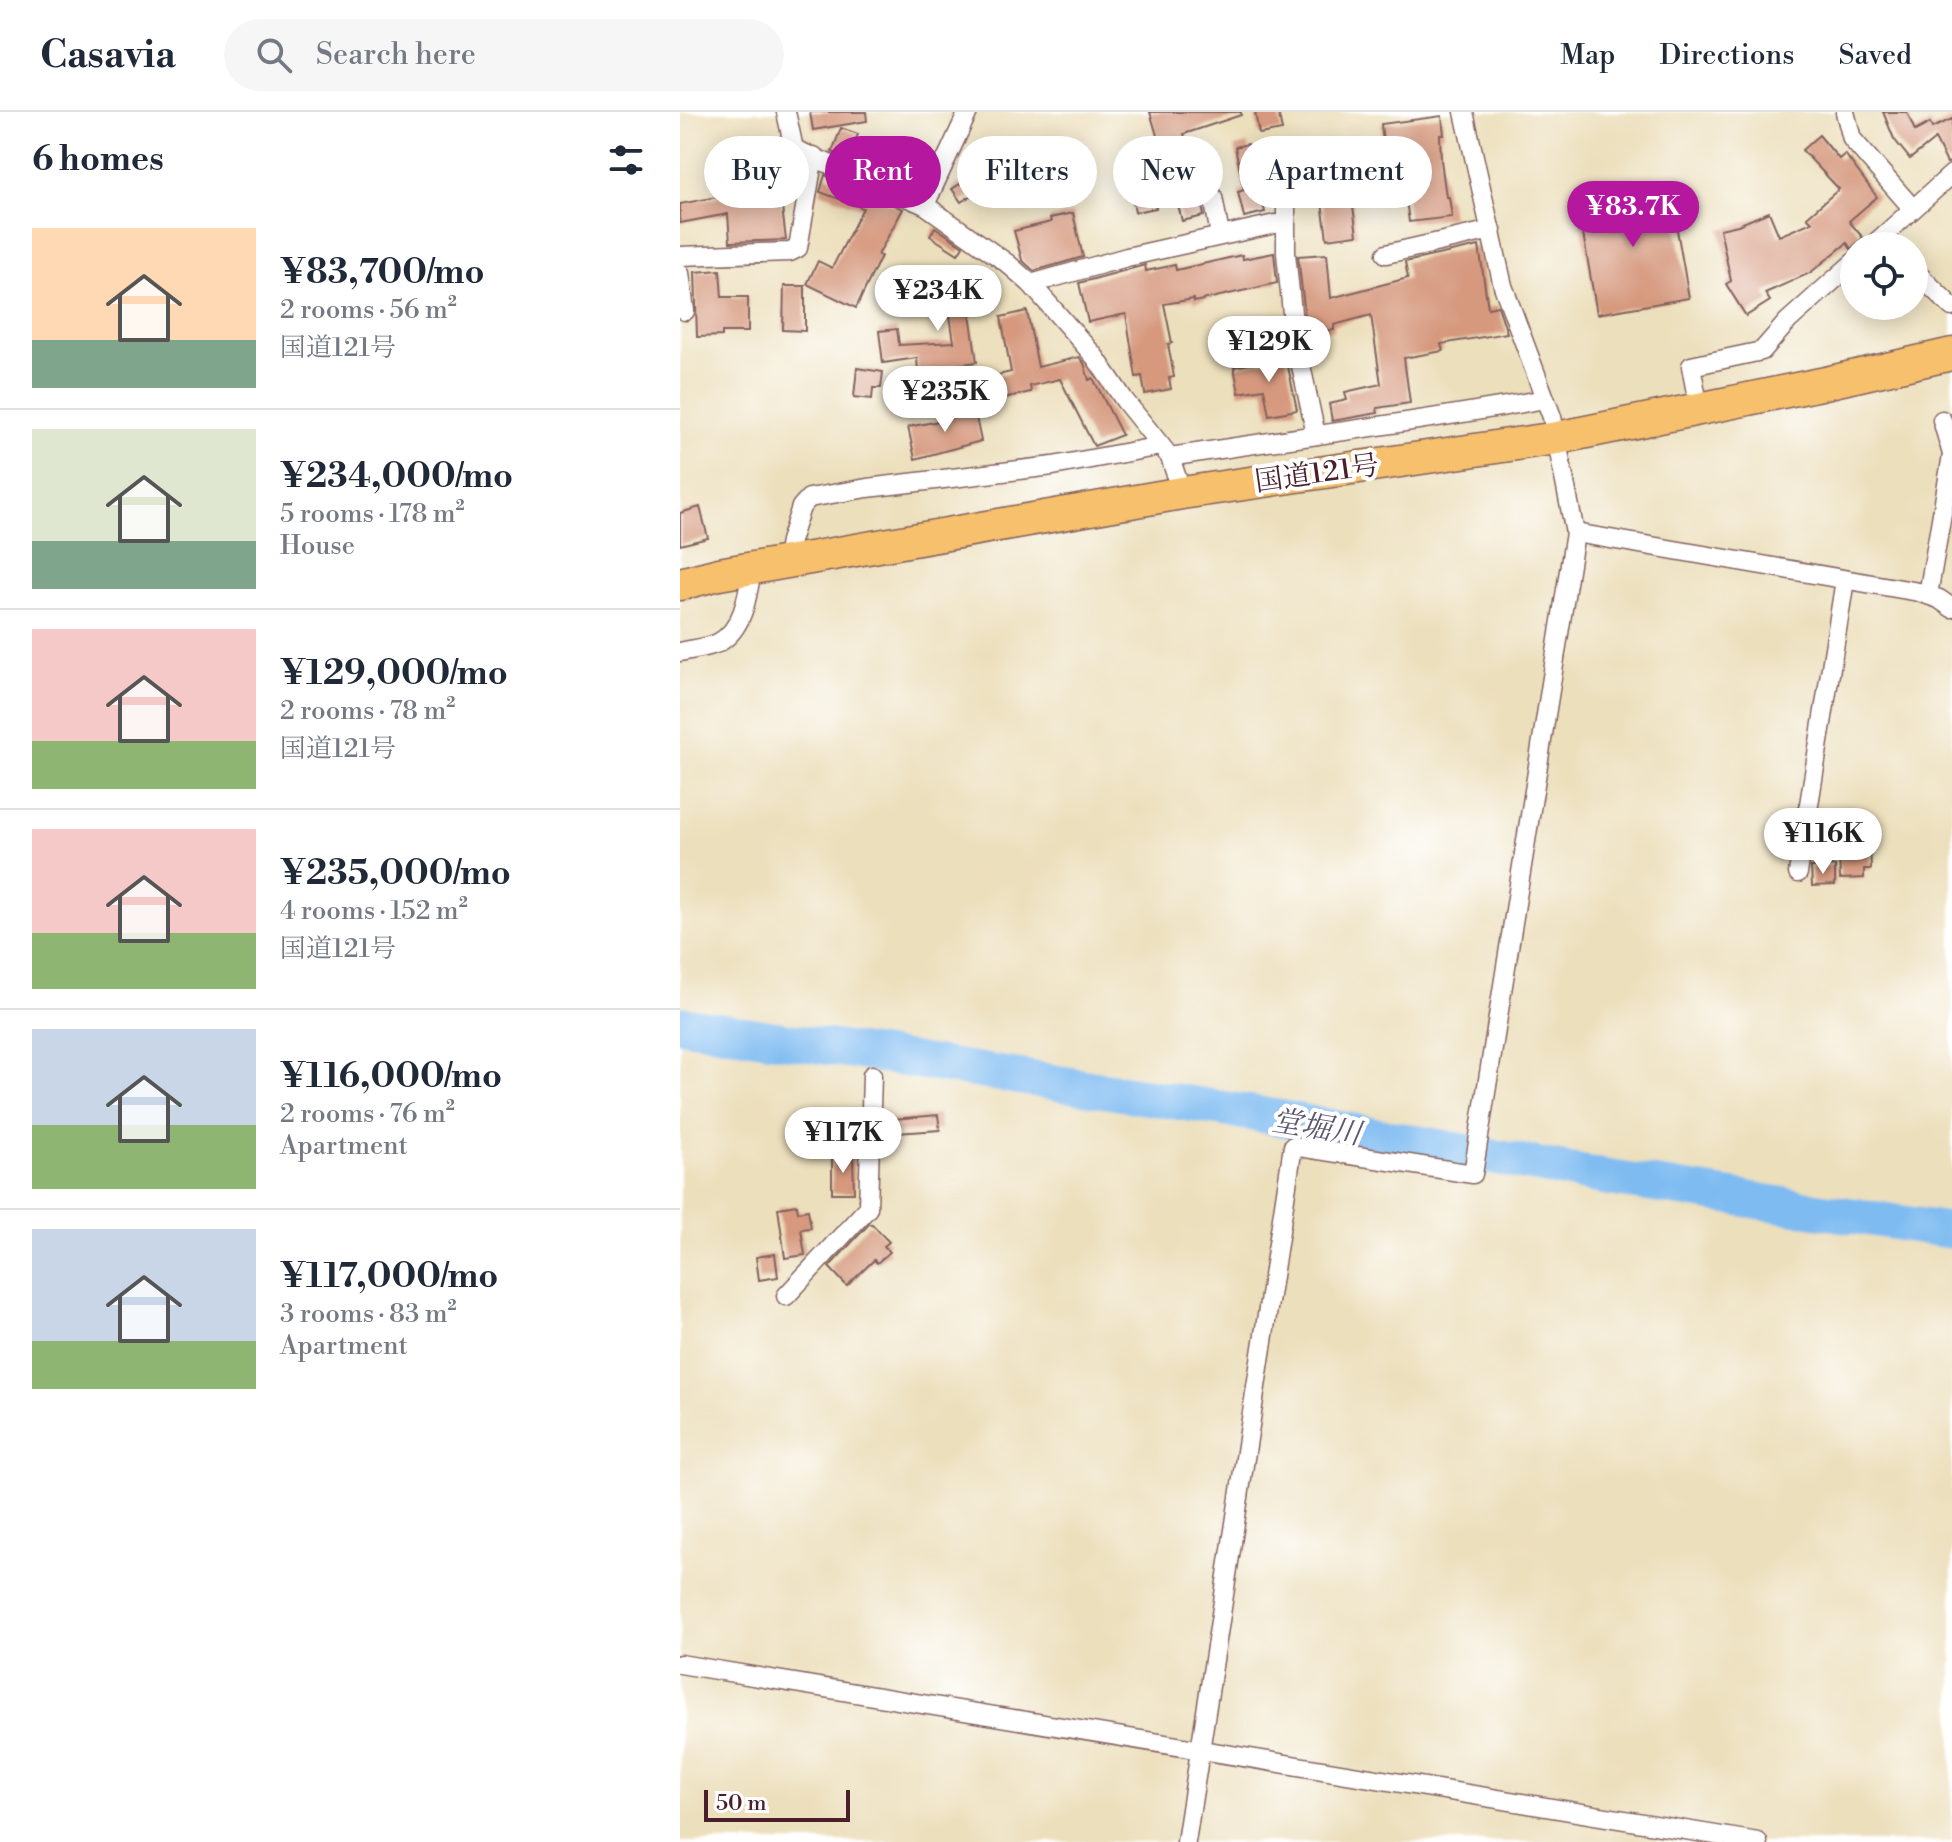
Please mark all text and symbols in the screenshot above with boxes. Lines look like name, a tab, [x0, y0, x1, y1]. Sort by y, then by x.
search box	[224, 19, 784, 91]
text: Casavia	[40, 32, 176, 79]
icon: search	[252, 33, 296, 77]
text: Search here	[316, 36, 476, 74]
text: Map	[1560, 38, 1615, 73]
text: Directions	[1659, 38, 1794, 73]
text: Saved	[1838, 38, 1912, 73]
chip: Buy	[704, 136, 809, 208]
chip: Rent	[825, 136, 941, 208]
chip: Filters	[957, 136, 1097, 208]
chip: New	[1113, 136, 1223, 208]
chip: Apartment	[1239, 136, 1432, 208]
icon: filters	[604, 138, 648, 182]
text: 6 homes	[32, 139, 164, 181]
pin: ¥83.7K	[1568, 181, 1698, 249]
text: ¥83.7K	[1585, 191, 1681, 223]
map controls	[1840, 232, 1928, 320]
button: locate	[1840, 232, 1928, 320]
text: ¥83,700/mo	[280, 252, 484, 294]
icon: home	[96, 260, 192, 356]
pin: ¥234K	[882, 265, 994, 333]
text: ¥234K	[893, 275, 983, 307]
text: 2 rooms · 56 m²	[280, 294, 457, 326]
pin: ¥129K	[1213, 316, 1325, 384]
text: ¥129K	[1226, 326, 1312, 358]
text: 国道121号	[280, 332, 396, 364]
pin: ¥235K	[889, 366, 1001, 434]
text: ¥235K	[900, 376, 990, 408]
street label: 国道121号	[1253, 448, 1381, 500]
text: ¥234,000/mo	[280, 456, 513, 498]
icon: home	[96, 461, 192, 557]
text: 5 rooms · 178 m²	[280, 498, 465, 530]
text: House	[280, 530, 355, 562]
text: ¥129,000/mo	[280, 653, 508, 695]
icon: home	[96, 661, 192, 757]
text: 2 rooms · 78 m²	[280, 695, 455, 727]
text: 国道121号	[280, 733, 396, 765]
pin: ¥116K	[1767, 808, 1879, 876]
text: ¥116K	[1782, 818, 1864, 850]
text: ¥235,000/mo	[280, 853, 511, 895]
icon: home	[96, 861, 192, 957]
text: 4 rooms · 152 m²	[280, 895, 468, 927]
text: 国道121号	[280, 933, 396, 965]
text: ¥116,000/mo	[280, 1056, 502, 1098]
icon: home	[96, 1061, 192, 1157]
text: 2 rooms · 76 m²	[280, 1098, 455, 1130]
water label: 堂堀川	[1269, 1102, 1366, 1154]
pin: ¥117K	[787, 1107, 899, 1175]
text: ¥117K	[803, 1117, 883, 1149]
text: Apartment	[280, 1130, 408, 1162]
text: ¥117,000/mo	[280, 1256, 498, 1298]
icon: home	[96, 1261, 192, 1357]
text: 3 rooms · 83 m²	[280, 1298, 457, 1330]
text: Apartment	[280, 1330, 408, 1362]
scale bar	[704, 1786, 850, 1822]
text: 50 m	[716, 1790, 767, 1817]

